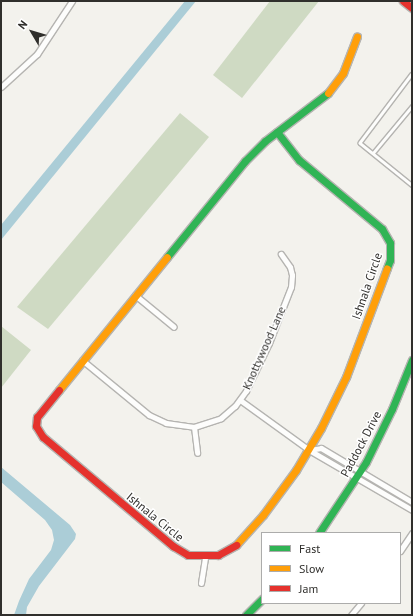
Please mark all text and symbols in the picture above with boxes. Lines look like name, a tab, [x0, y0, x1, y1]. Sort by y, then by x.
north arrow	[12, 12, 52, 52]
text: N	[15, 17, 30, 32]
street label: Ishnala Circle	[349, 251, 385, 321]
street label: Knottywood Lane	[239, 304, 289, 392]
street label: Paddock Drive	[338, 408, 384, 480]
street label: Ishnala Circle	[123, 490, 187, 544]
legend	[261, 532, 401, 604]
text: Fast	[299, 541, 320, 556]
text: Slow	[299, 561, 324, 576]
text: Jam	[299, 581, 318, 596]

